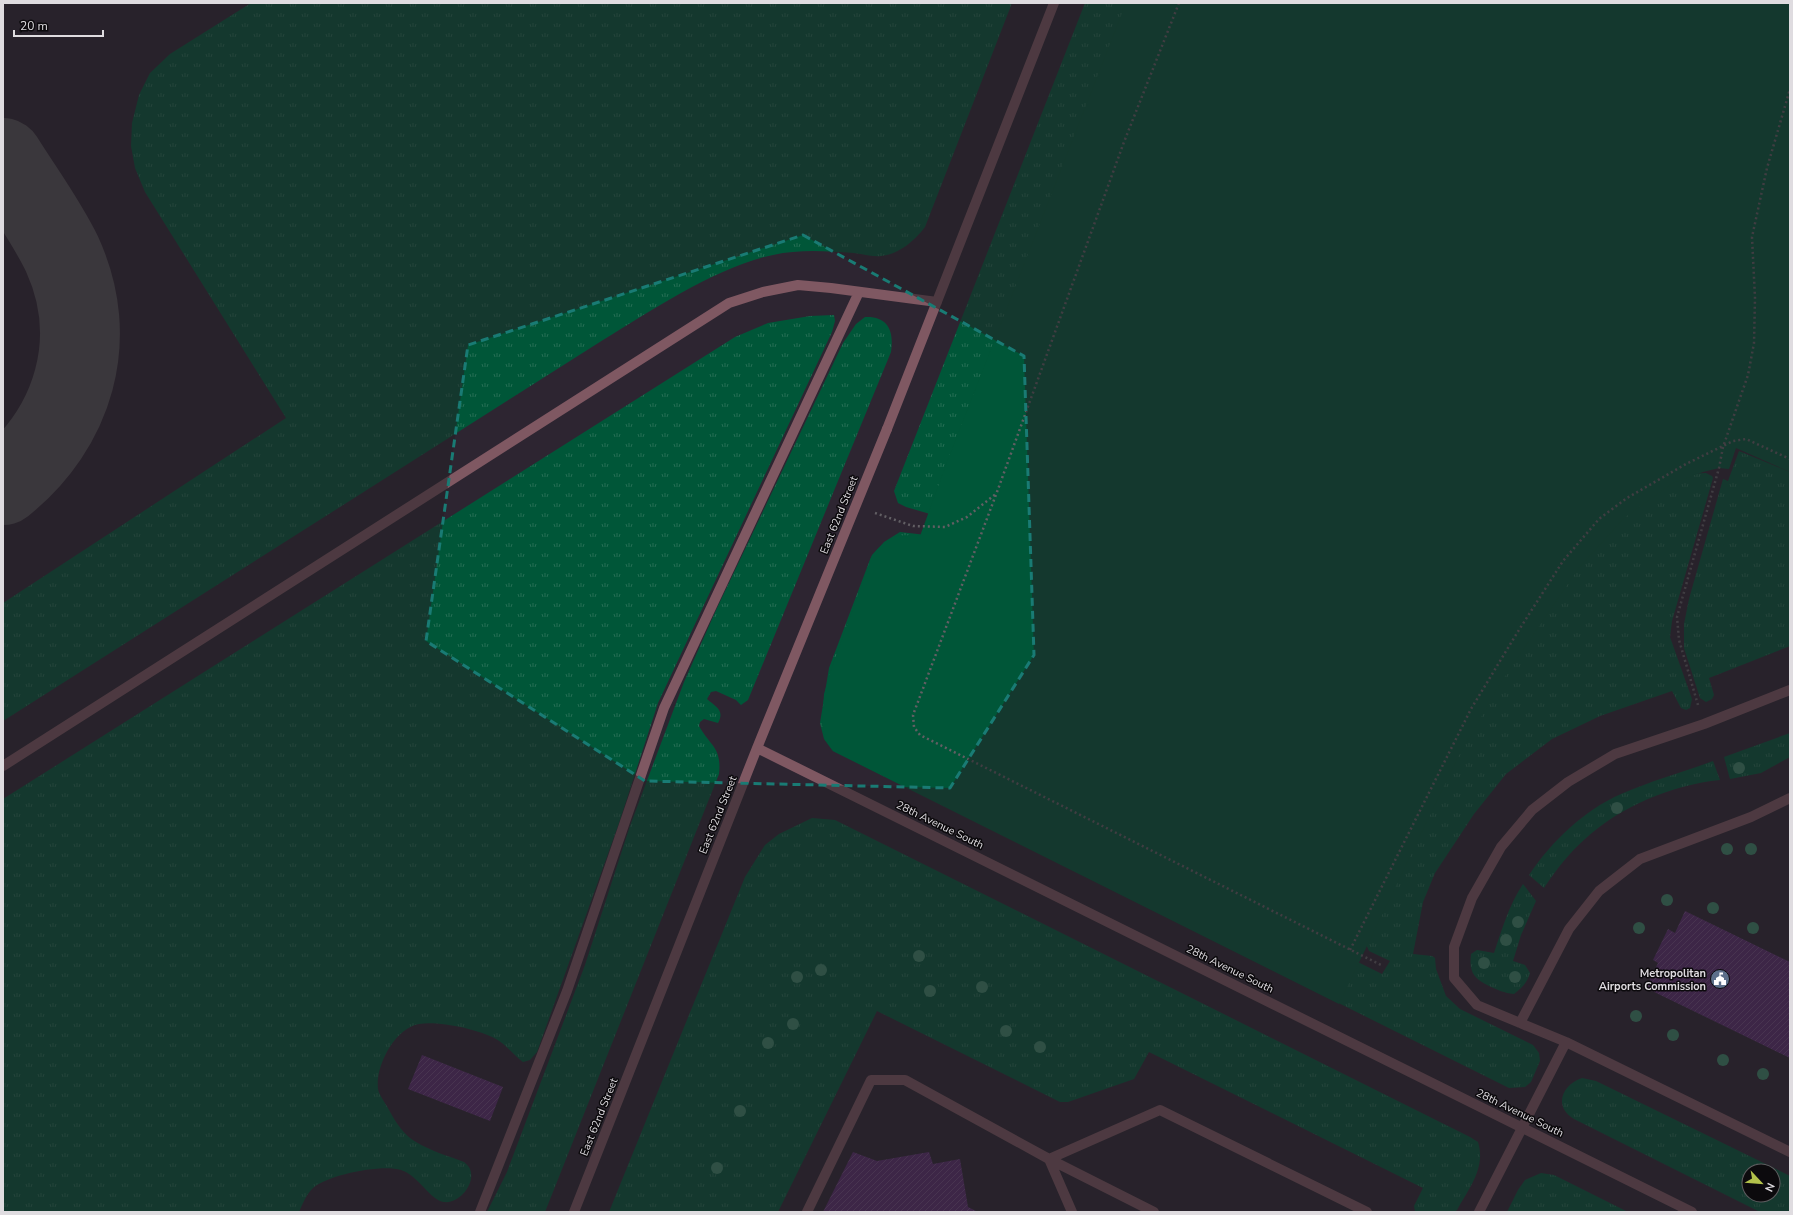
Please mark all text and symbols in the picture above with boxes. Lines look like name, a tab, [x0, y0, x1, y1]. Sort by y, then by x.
scale bar	[14, 12, 103, 38]
text: 20 m	[20, 18, 48, 34]
street label: East 62nd Street	[817, 474, 862, 556]
street label: East 62nd Street	[696, 774, 741, 856]
street label: 28th Avenue South	[894, 797, 986, 853]
street label: 28th Avenue South	[1184, 941, 1276, 997]
place label: Metropolitan Airports Commission	[1599, 966, 1706, 994]
public building icon: Metropolitan Airports Commission	[1709, 968, 1731, 990]
street label: East 62nd Street	[577, 1076, 622, 1158]
street label: 28th Avenue South	[1474, 1085, 1566, 1141]
north arrow	[1741, 1163, 1781, 1203]
text: N	[1761, 1180, 1778, 1194]

